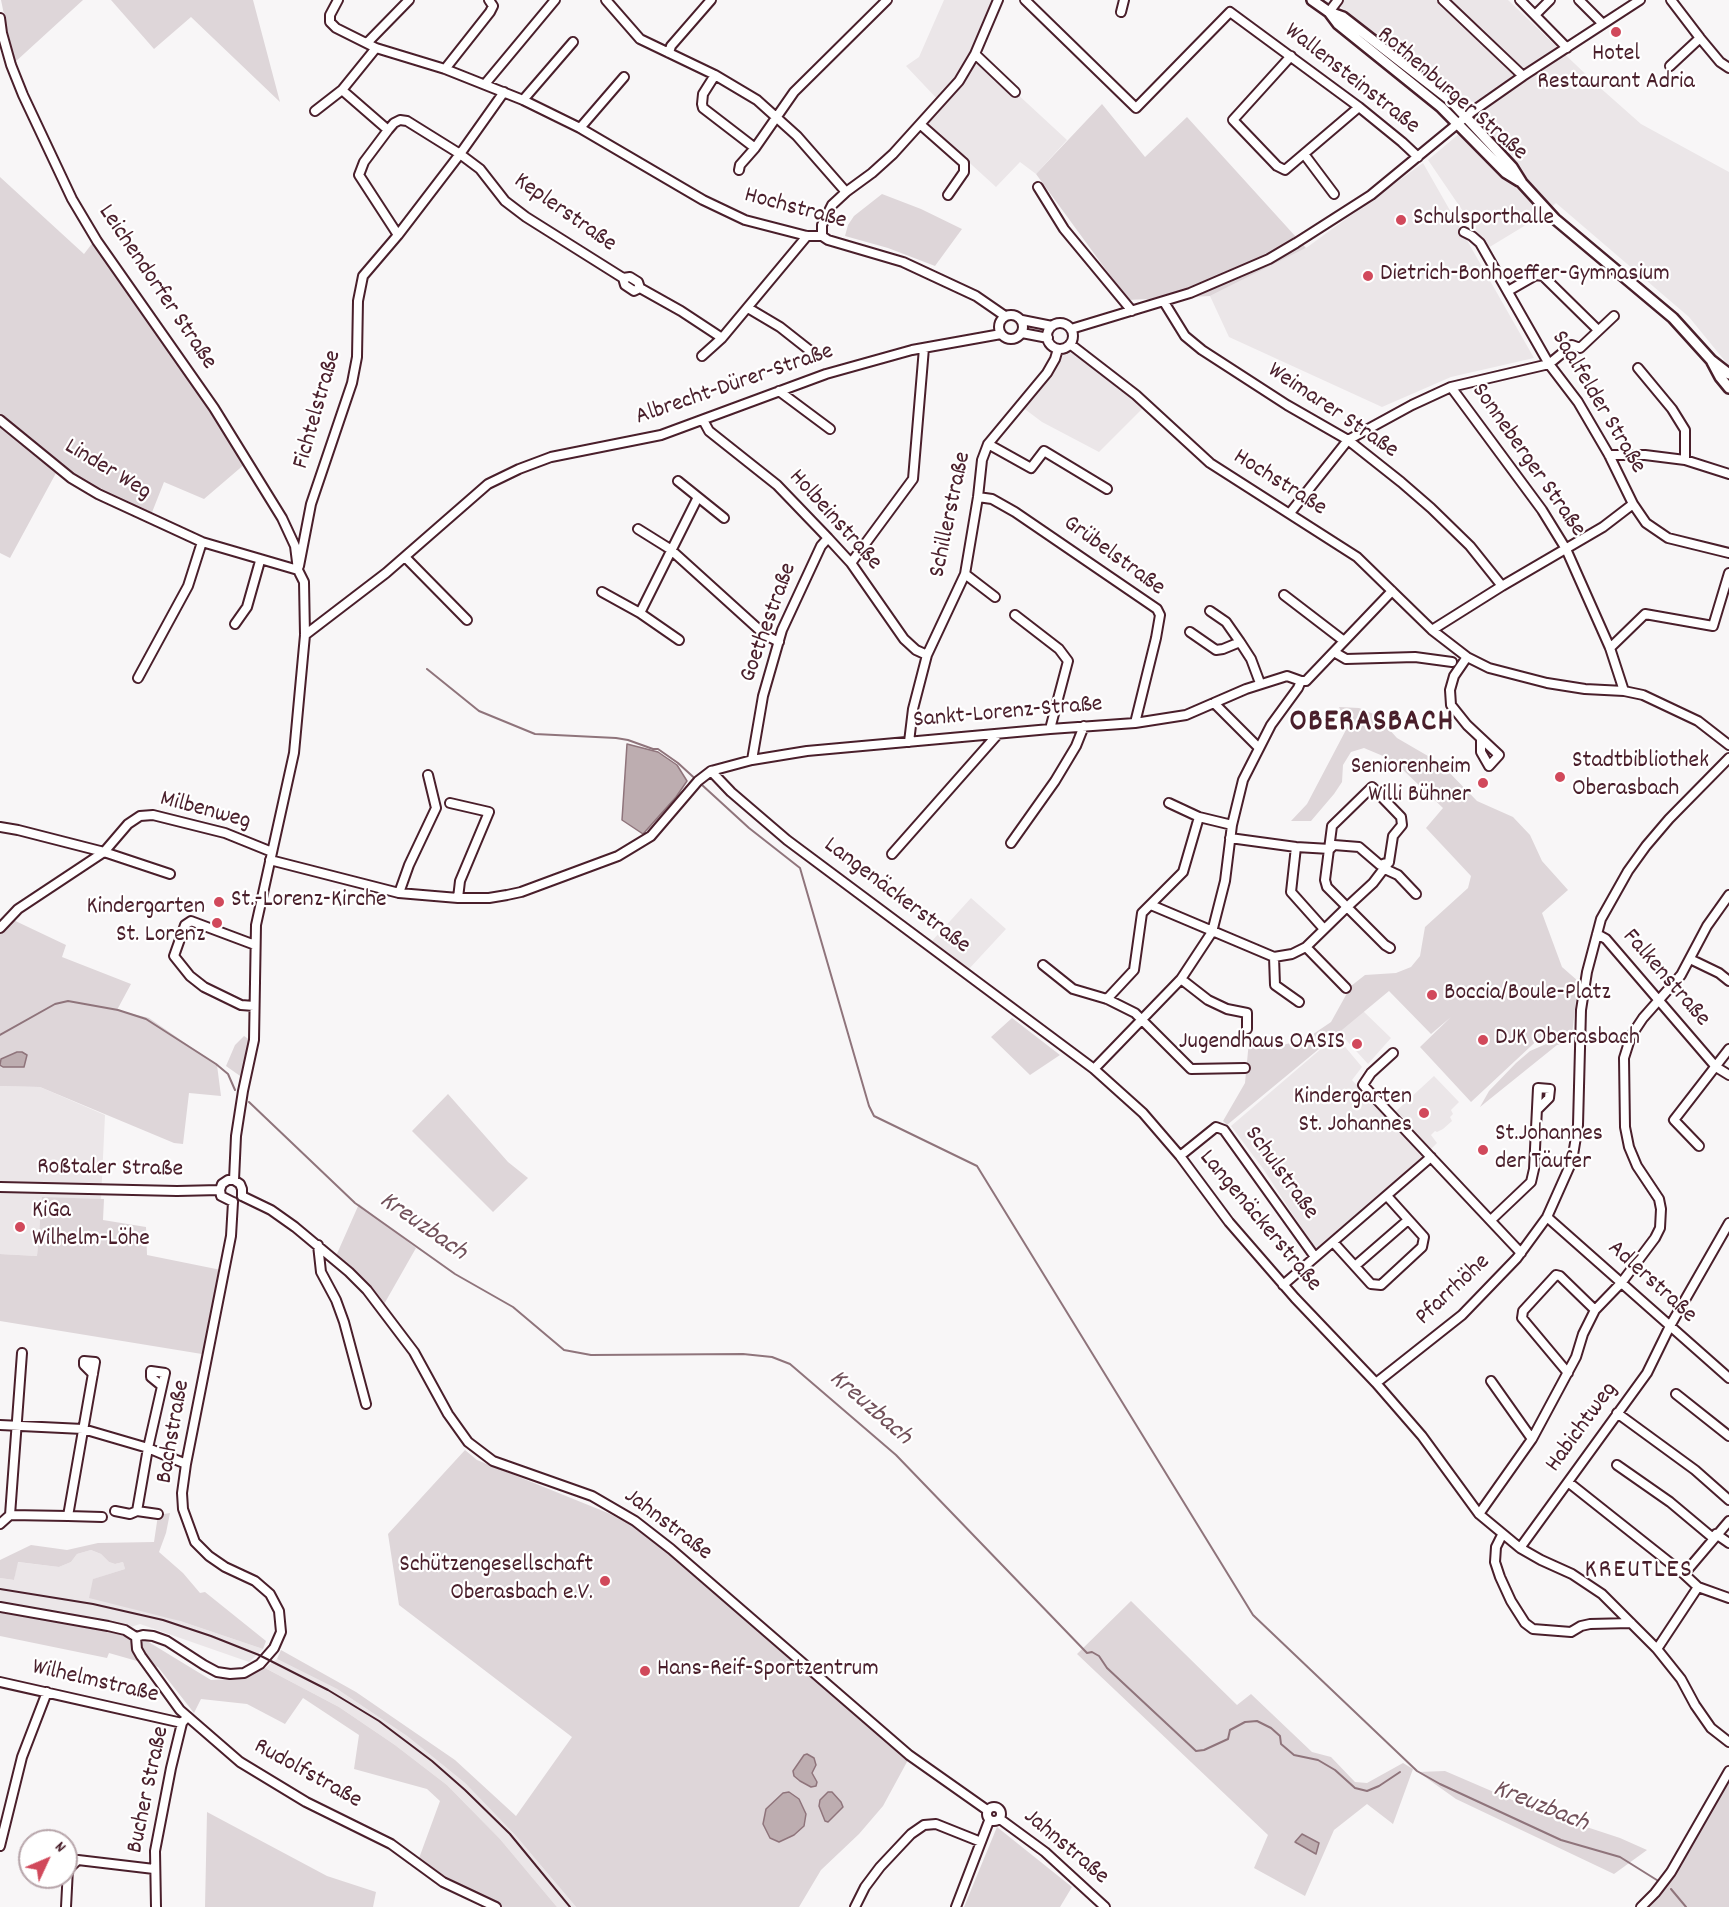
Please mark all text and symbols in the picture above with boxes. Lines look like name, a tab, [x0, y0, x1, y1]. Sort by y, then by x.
street label: Wallensteinstraße	[1277, 18, 1425, 142]
street label: Rothenburger Straße	[1370, 22, 1532, 168]
marker: Hotel Restaurant Adria	[1609, 25, 1623, 39]
place label: Hotel Restaurant Adria	[1537, 42, 1695, 98]
street label: Keplerstraße	[507, 168, 621, 260]
street label: Hochstraße	[741, 183, 849, 237]
street label: Leichendorfer Straße	[90, 200, 222, 376]
place label: Schulsporthalle	[1413, 206, 1554, 234]
marker: Schulsporthalle	[1394, 213, 1408, 227]
place label: Dietrich-Bonhoeffer-Gymnasium	[1380, 262, 1670, 290]
marker: Dietrich-Bonhoeffer-Gymnasium	[1361, 269, 1375, 283]
street label: Saalfelder Straße	[1543, 326, 1651, 480]
street label: Albrecht-Dürer-Straße	[632, 339, 838, 433]
street label: Fichtelstraße	[288, 347, 350, 473]
street label: Weimarer Straße	[1261, 358, 1403, 466]
street label: Sonneberger Straße	[1463, 379, 1591, 543]
street label: Linder Weg	[58, 434, 156, 508]
street label: Hochstraße	[1227, 444, 1331, 524]
street label: Schillerstraße	[925, 450, 979, 580]
street label: Holbeinstraße	[781, 464, 887, 578]
street label: Grübelstraße	[1056, 510, 1170, 604]
street label: Goethestraße	[735, 559, 805, 687]
street label: Sankt-Lorenz-Straße	[912, 691, 1104, 737]
district label: OBERASBACH	[1289, 707, 1455, 743]
place label: Stadtbibliothek Oberasbach	[1572, 749, 1709, 805]
place label: Seniorenheim Willi Bühner	[1351, 755, 1471, 811]
marker: Stadtbibliothek Oberasbach	[1553, 770, 1567, 784]
marker: Seniorenheim Willi Bühner	[1476, 776, 1490, 790]
street label: Milbenweg	[156, 786, 254, 838]
street label: Langenäckerstraße	[817, 832, 975, 962]
place label: St.-Lorenz-Kirche	[231, 888, 387, 916]
place label: Kindergarten St. Lorenz	[87, 895, 205, 951]
marker: St.-Lorenz-Kirche	[212, 895, 226, 909]
marker: Kindergarten St. Lorenz	[210, 916, 224, 930]
street label: Falkenstraße	[1615, 924, 1715, 1034]
place label: Boccia/Boule-Platz	[1444, 981, 1611, 1009]
marker: Boccia/Boule-Platz	[1425, 988, 1439, 1002]
place label: DJK Oberasbach	[1495, 1026, 1640, 1054]
place label: Jugendhaus OASIS	[1179, 1030, 1345, 1058]
marker: DJK Oberasbach	[1476, 1033, 1490, 1047]
marker: Jugendhaus OASIS	[1350, 1037, 1364, 1051]
place label: Kindergarten St. Johannes	[1294, 1085, 1412, 1141]
marker: Kindergarten St. Johannes	[1417, 1106, 1431, 1120]
street label: Schulstraße	[1237, 1122, 1323, 1226]
place label: St.Johannes der Täufer	[1495, 1122, 1603, 1178]
marker: St.Johannes der Täufer	[1476, 1143, 1490, 1157]
street label: Langenäckerstraße	[1191, 1145, 1327, 1299]
street label: Roßtaler Straße	[37, 1154, 183, 1186]
water label: Kreuzbach	[372, 1187, 472, 1269]
place label: KiGa Wilhelm-Löhe	[32, 1199, 150, 1255]
marker: KiGa Wilhelm-Löhe	[13, 1220, 27, 1234]
street label: Adlerstraße	[1600, 1235, 1702, 1331]
street label: Pfarrhöhe	[1411, 1249, 1497, 1333]
water label: Kreuzbach	[821, 1364, 917, 1454]
street label: Habichtweg	[1541, 1377, 1625, 1479]
street label: Bachstraße	[152, 1378, 198, 1486]
street label: Jahnstraße	[617, 1483, 717, 1569]
place label: Schützengesellschaft Oberasbach e.V.	[399, 1553, 593, 1609]
district label: KREUTLES	[1585, 1556, 1693, 1588]
marker: Schützengesellschaft Oberasbach e.V.	[598, 1574, 612, 1588]
street label: Wilhelmstraße	[29, 1654, 161, 1712]
place label: Hans-Reif-Sportzentrum	[657, 1657, 879, 1685]
marker: Hans-Reif-Sportzentrum	[638, 1664, 652, 1678]
street label: Bucher Straße	[123, 1724, 177, 1856]
street label: Rudolfstraße	[248, 1734, 366, 1816]
water label: Kreuzbach	[1488, 1775, 1592, 1841]
street label: Jahnstraße	[1016, 1804, 1114, 1892]
north arrow	[18, 1829, 78, 1889]
text: N	[49, 1837, 71, 1858]

